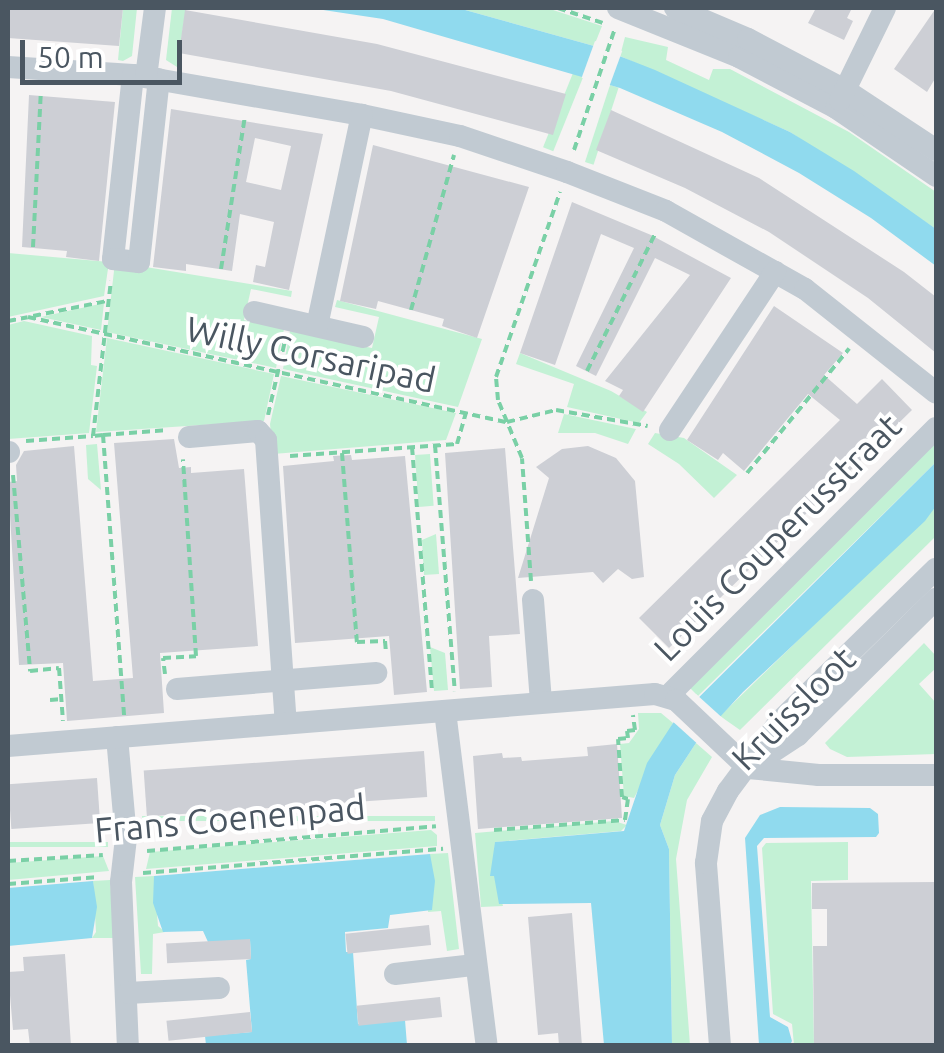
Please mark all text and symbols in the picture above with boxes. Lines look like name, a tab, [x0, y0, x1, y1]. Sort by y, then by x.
scale bar	[25, 20, 188, 82]
text: 50 m	[37, 40, 104, 74]
street label: Willy Corsaripad	[182, 307, 440, 401]
street label: Louis Couperusstraat	[645, 405, 909, 669]
street label: Kruissloot	[723, 638, 863, 778]
street label: Frans Coenenpad	[93, 785, 367, 851]

